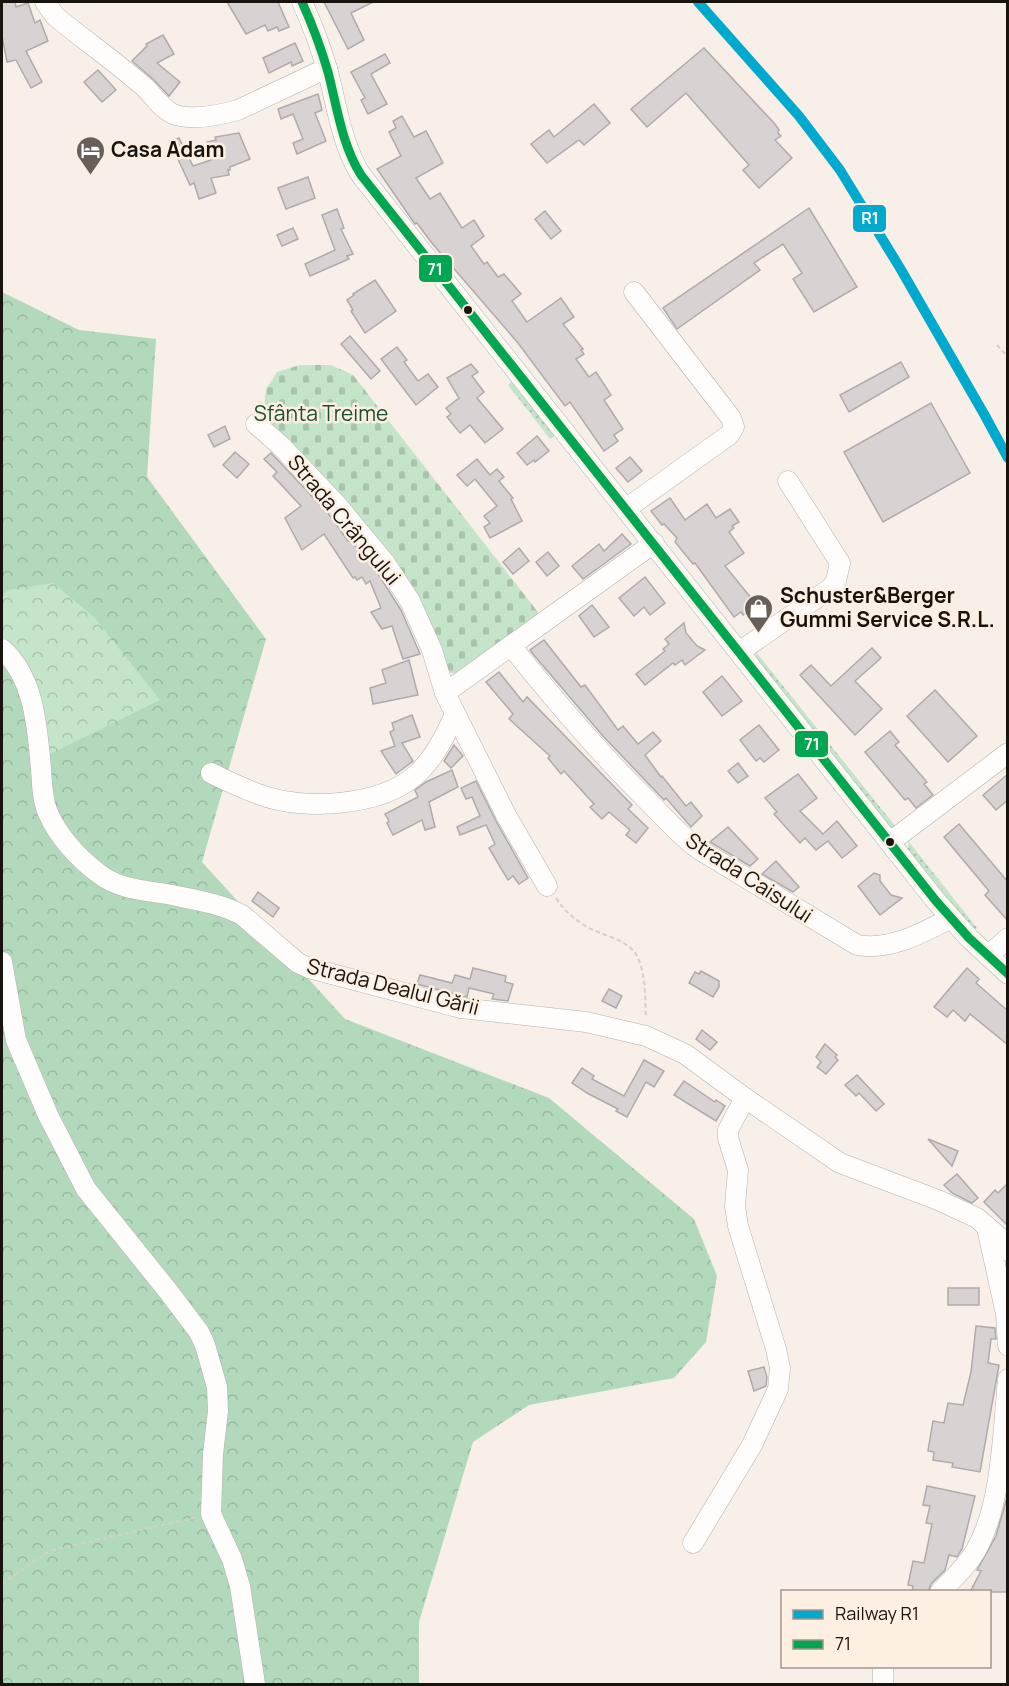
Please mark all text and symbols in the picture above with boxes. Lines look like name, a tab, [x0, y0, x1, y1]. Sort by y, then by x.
hotel icon: Casa Adam	[74, 134, 106, 176]
place label: Casa Adam	[111, 135, 224, 163]
line badge: R1	[852, 204, 887, 233]
text: R1	[861, 207, 879, 229]
line badge: 71	[418, 254, 453, 283]
text: 71	[427, 258, 443, 280]
unlabelled marker	[462, 304, 474, 316]
park label: Sfânta Treime	[254, 399, 388, 427]
street label: Strada Crângului	[282, 448, 408, 590]
place label: Schuster&Berger Gummi Service S.R.L.	[780, 581, 995, 633]
shop icon: Schuster&Berger Gummi Service S.R.L.	[743, 592, 775, 634]
line badge: 71	[794, 730, 829, 758]
text: 71	[804, 733, 820, 755]
street label: Strada Caisului	[681, 826, 818, 929]
unlabelled marker	[884, 836, 896, 848]
street label: Strada Dealul Gării	[304, 951, 482, 1021]
legend	[781, 1590, 991, 1668]
text: Railway R1	[835, 1601, 919, 1625]
text: 71	[835, 1631, 851, 1655]

